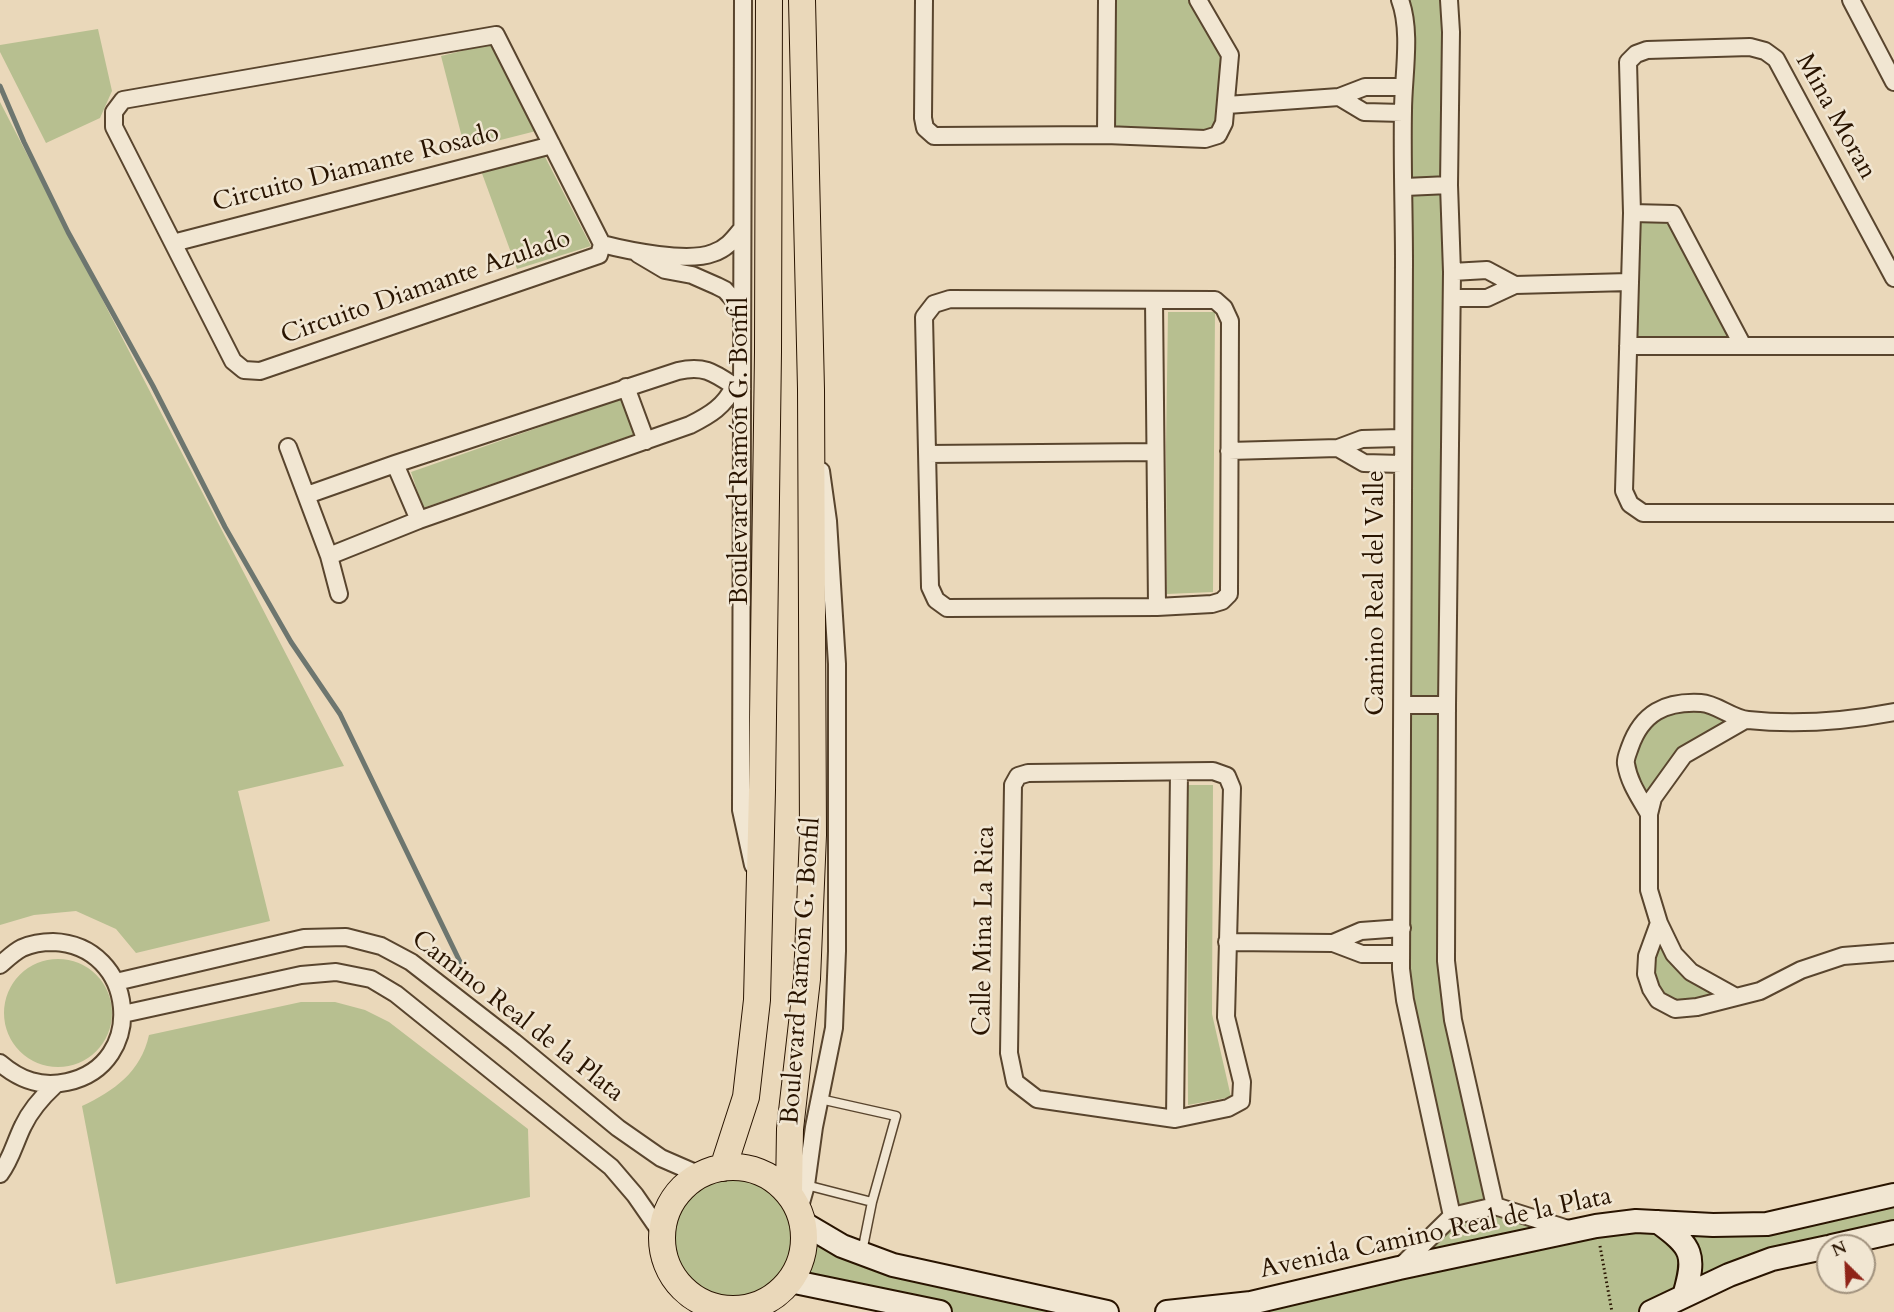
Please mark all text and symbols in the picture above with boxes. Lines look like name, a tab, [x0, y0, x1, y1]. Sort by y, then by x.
street label: Mina Moran	[1788, 49, 1882, 185]
street label: Circuito Diamante Rosado	[210, 118, 502, 220]
street label: Circuito Diamante Azulado	[277, 224, 575, 352]
street label: Boulevard Ramón G. Bonfil	[725, 297, 757, 605]
street label: Camino Real del Valle	[1361, 470, 1393, 716]
street label: Boulevard Ramón G. Bonfil	[776, 816, 828, 1126]
street label: Calle Mina La Rica	[968, 826, 1002, 1036]
street label: Camino Real de la Plata	[405, 924, 629, 1110]
street label: Avenida Camino Real de la Plata	[1257, 1181, 1615, 1287]
north arrow	[1816, 1234, 1876, 1294]
text: N	[1829, 1237, 1850, 1262]

